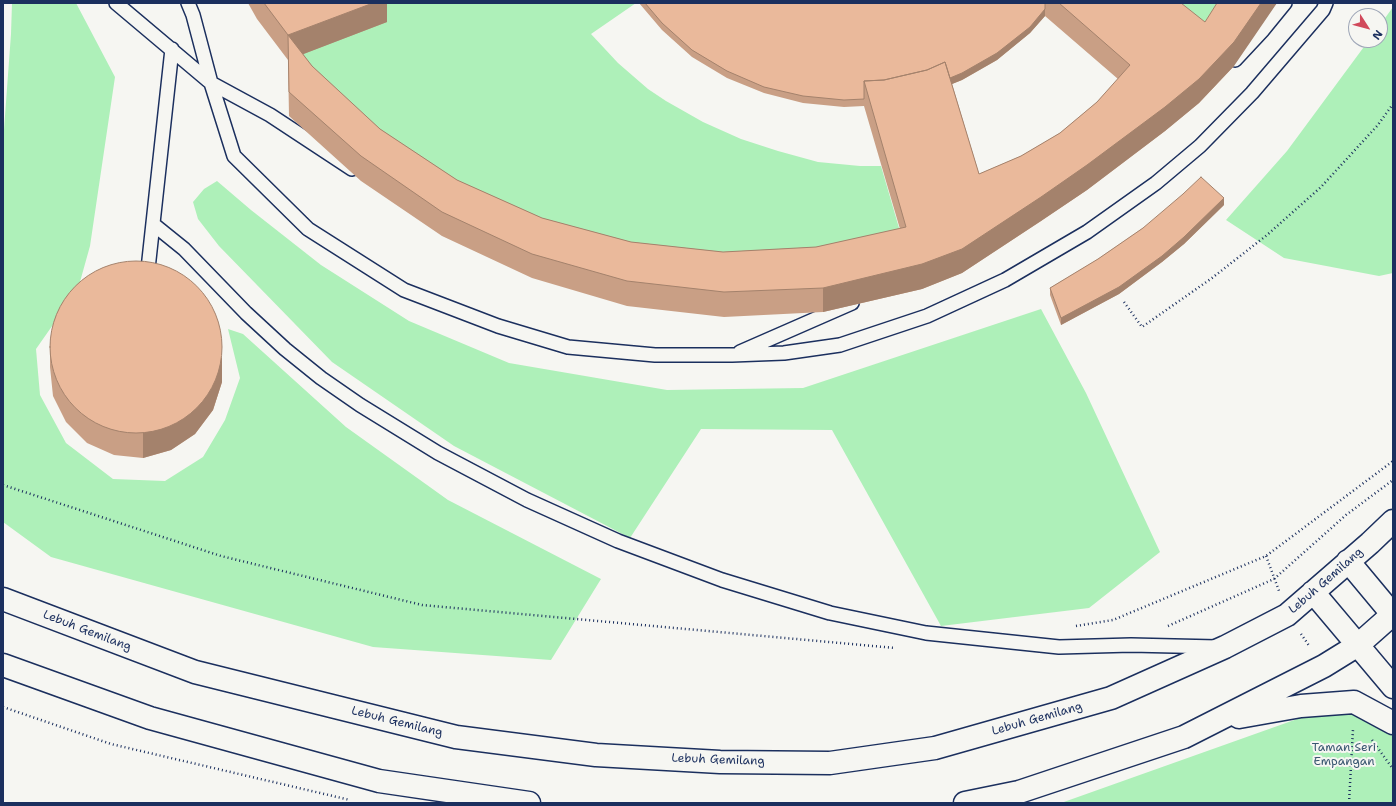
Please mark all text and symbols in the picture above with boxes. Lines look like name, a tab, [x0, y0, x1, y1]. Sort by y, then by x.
north arrow	[1348, 8, 1388, 48]
text: N	[1369, 27, 1386, 43]
street label: Lebuh Gemilang	[1286, 545, 1366, 617]
street label: Lebuh Gemilang	[41, 608, 133, 654]
street label: Lebuh Gemilang	[990, 699, 1084, 739]
street label: Lebuh Gemilang	[350, 704, 444, 740]
park label: Taman Seri Empangan	[1312, 741, 1376, 769]
street label: Lebuh Gemilang	[671, 751, 765, 769]

